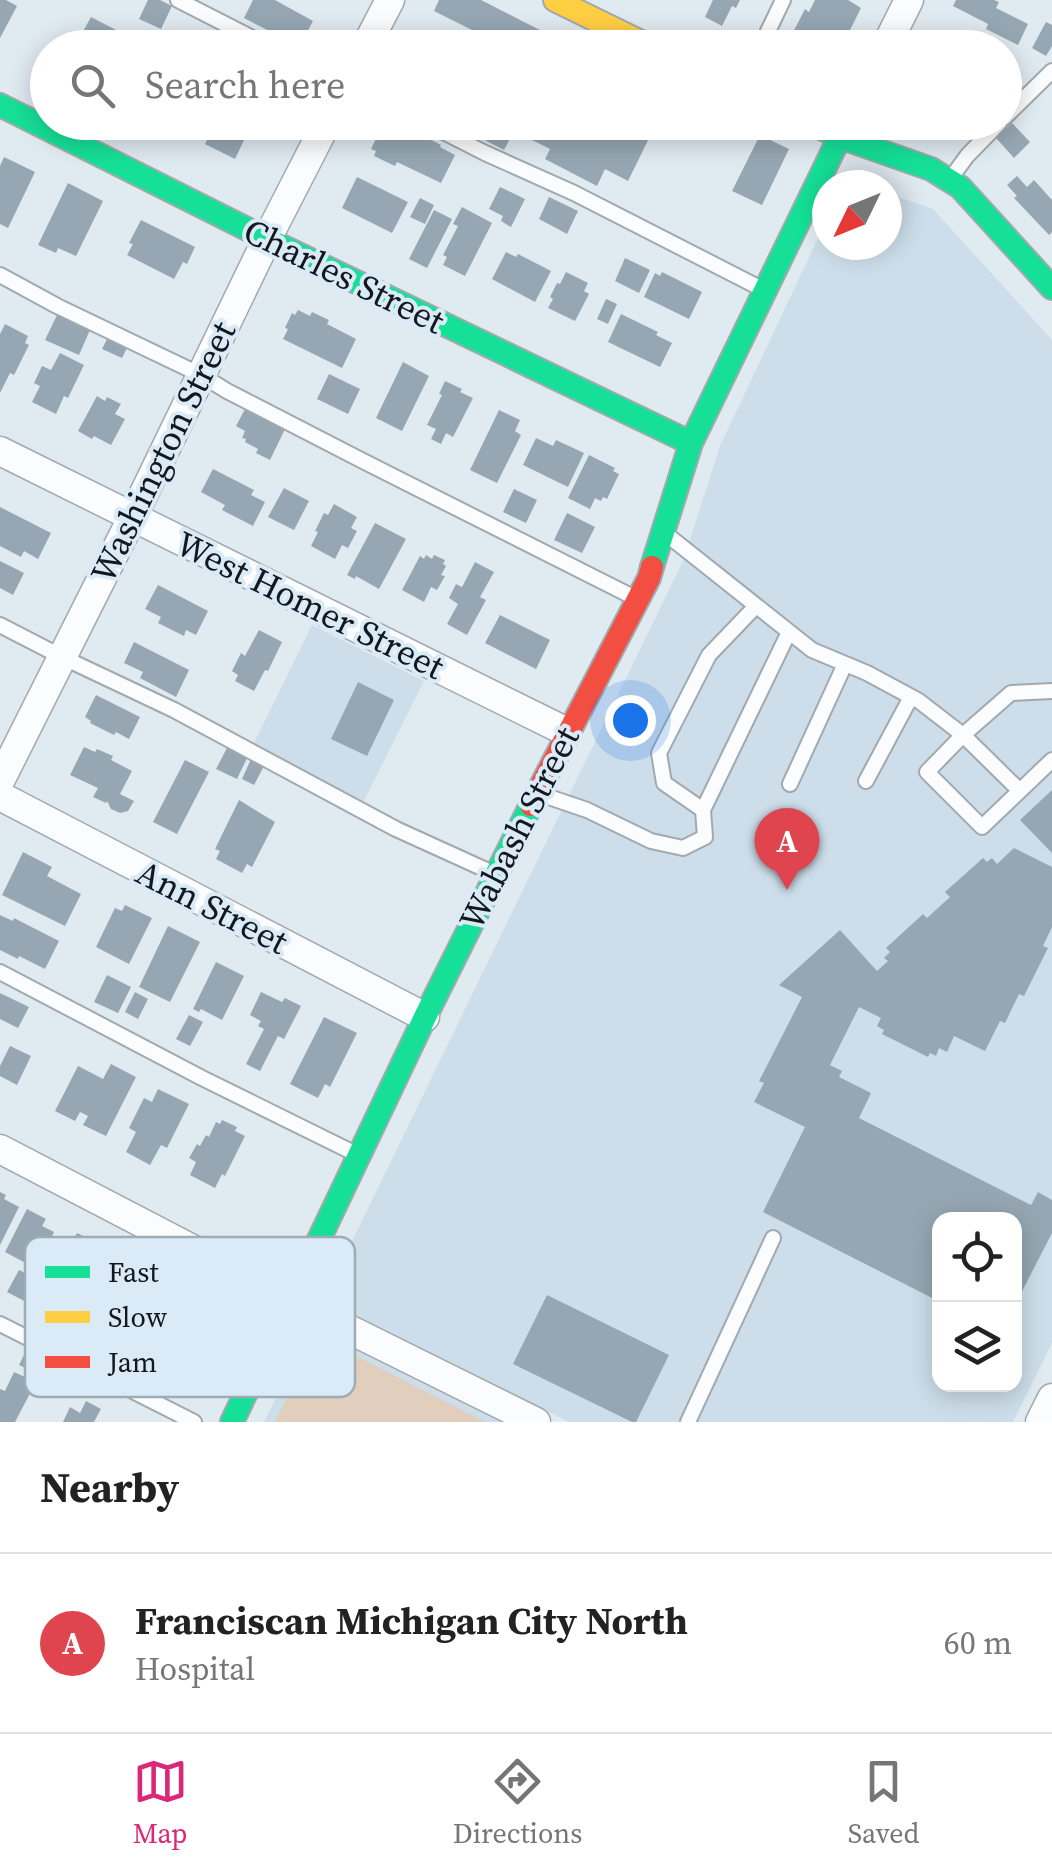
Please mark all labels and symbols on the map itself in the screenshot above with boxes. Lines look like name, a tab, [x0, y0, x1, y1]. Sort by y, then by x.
north arrow	[812, 170, 902, 260]
street label: Charles Street	[236, 207, 453, 345]
street label: Washington Street	[79, 313, 247, 591]
street label: West Homer Street	[168, 519, 453, 691]
your location	[605, 695, 656, 746]
street label: Wabash Street	[447, 718, 591, 938]
pin: A	[754, 808, 820, 890]
street label: Ann Street	[128, 848, 297, 966]
legend	[25, 1237, 355, 1397]
text: Fast	[108, 1253, 159, 1291]
text: Slow	[108, 1298, 168, 1336]
text: Jam	[107, 1343, 157, 1381]

